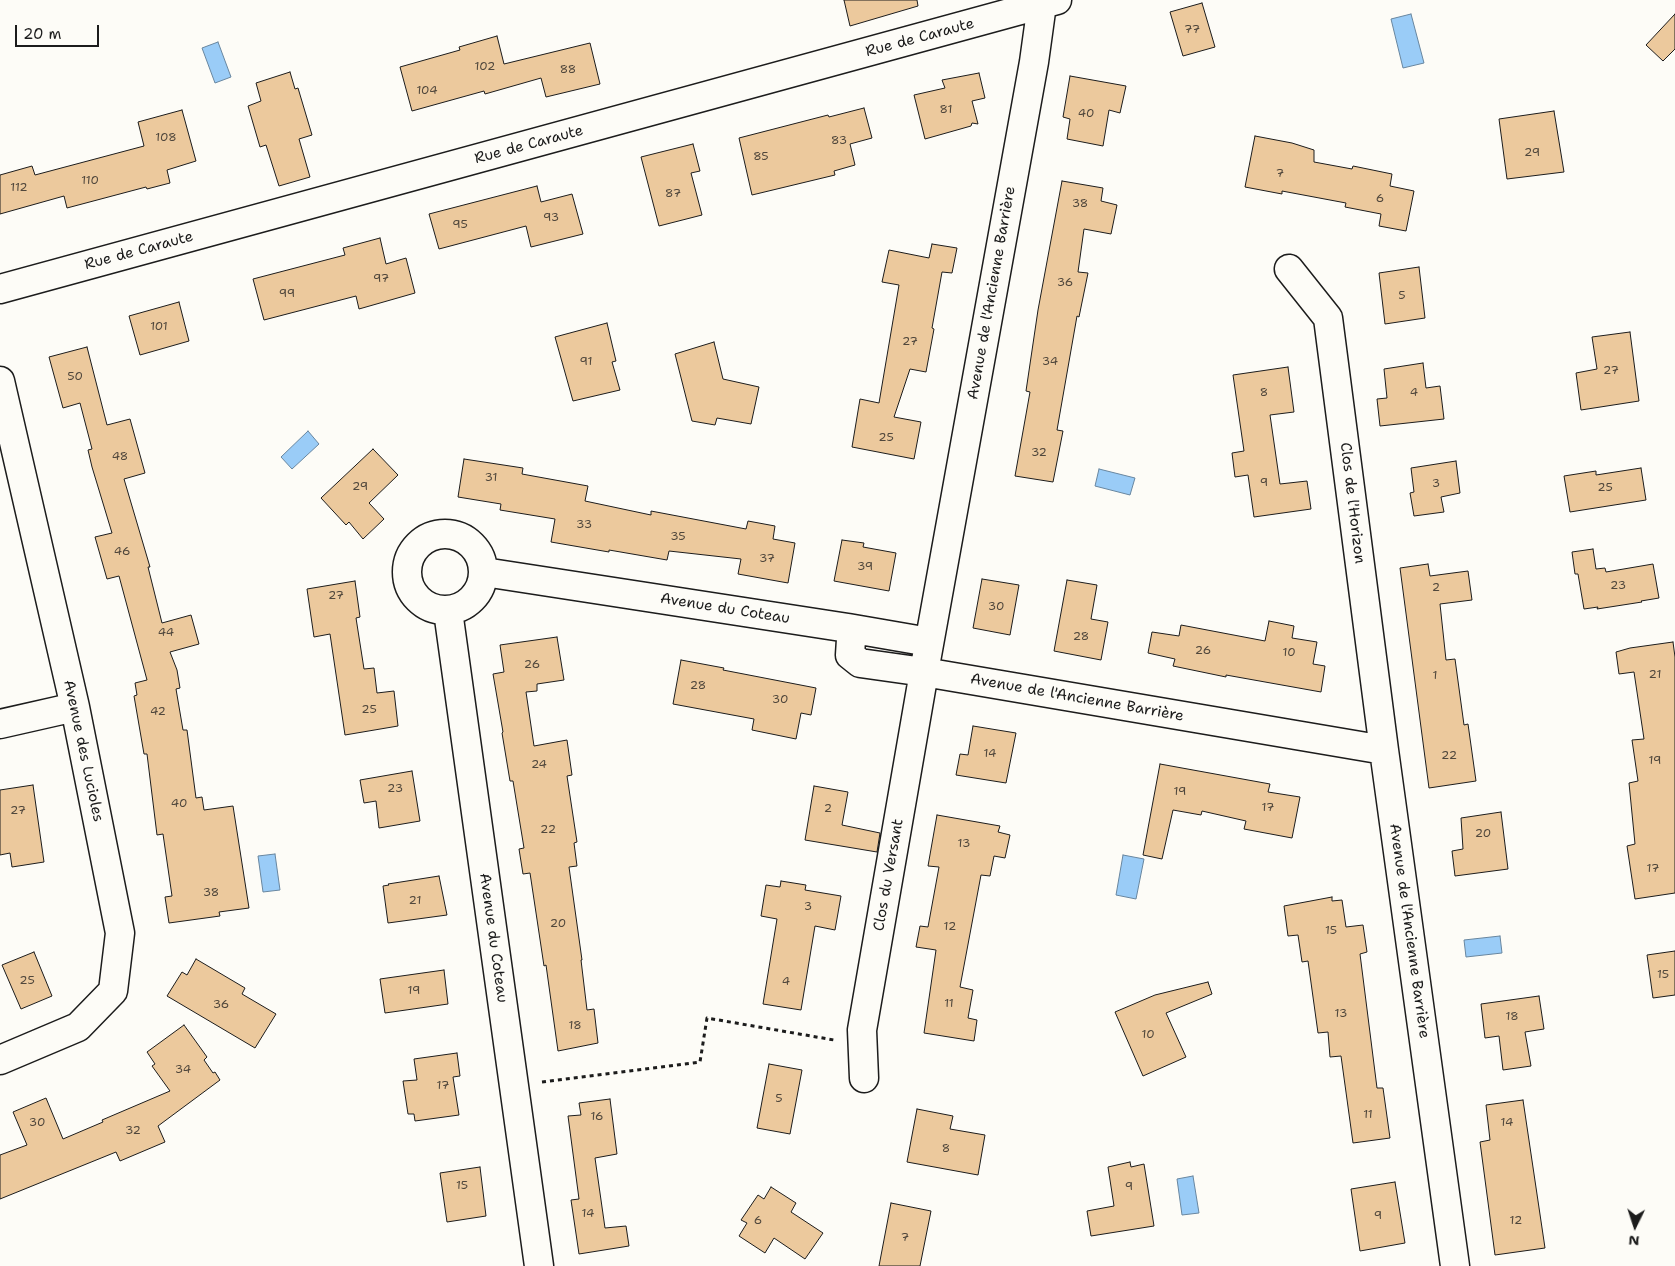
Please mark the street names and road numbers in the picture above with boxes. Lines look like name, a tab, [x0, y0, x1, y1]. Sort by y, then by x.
street label: Rue de Caraute	[864, 15, 976, 61]
street label: Rue de Caraute	[473, 122, 585, 168]
street label: Avenue de l'Ancienne Barrière	[964, 185, 1020, 401]
street label: Rue de Caraute	[83, 228, 195, 274]
street label: Clos de l'Horizon	[1336, 441, 1368, 565]
street label: Avenue du Coteau	[659, 590, 791, 628]
street label: Avenue de l'Ancienne Barrière	[969, 670, 1185, 726]
street label: Avenue des Lucioles	[59, 678, 107, 824]
street label: Clos du Versant	[870, 817, 908, 933]
street label: Avenue de l'Ancienne Barrière	[1385, 823, 1433, 1039]
street label: Avenue du Coteau	[475, 872, 511, 1004]

